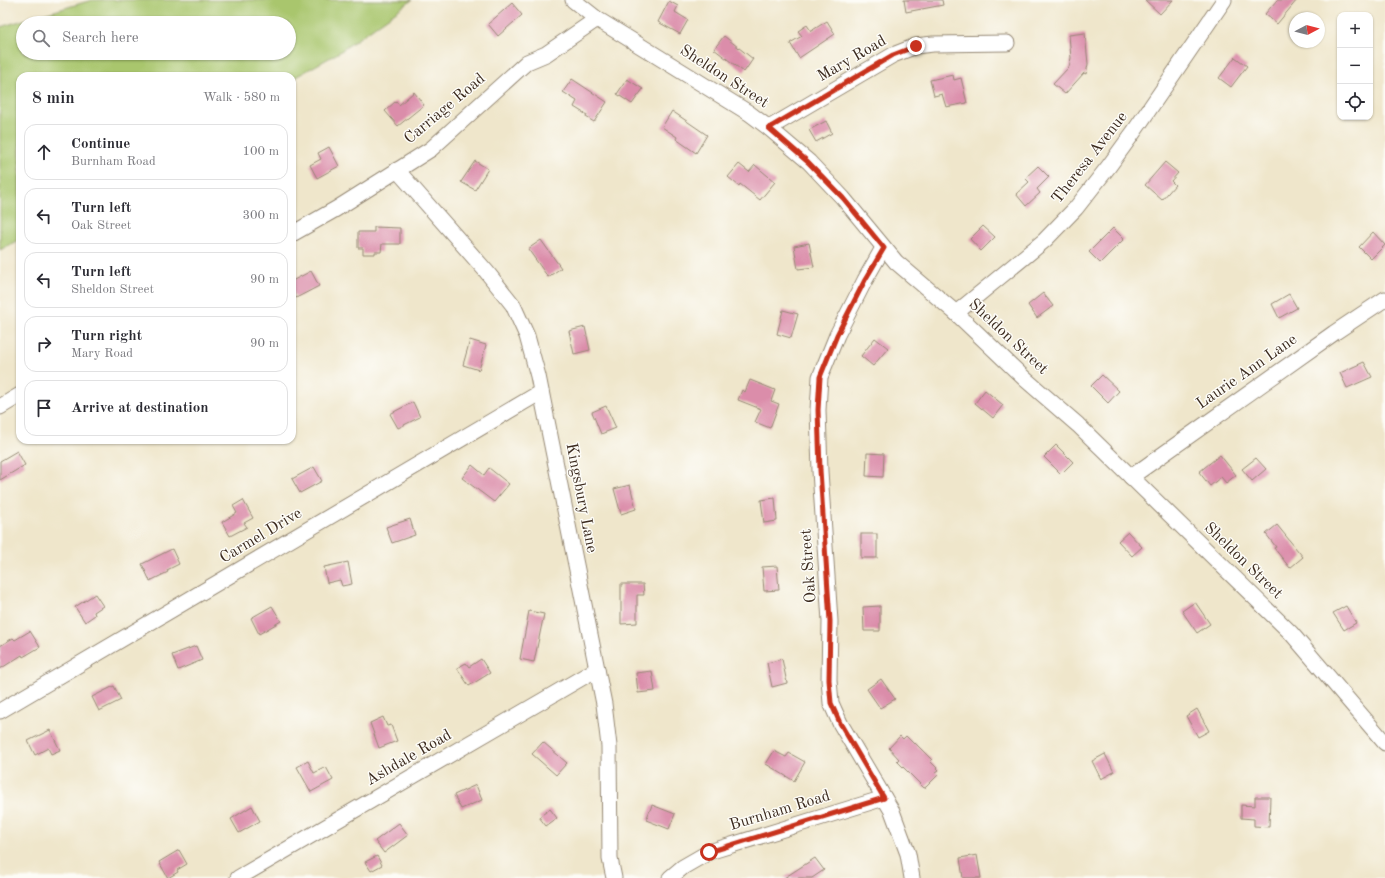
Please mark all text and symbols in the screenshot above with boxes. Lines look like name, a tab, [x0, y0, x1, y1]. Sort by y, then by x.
north arrow	[1289, 12, 1325, 48]
map controls	[1337, 12, 1373, 120]
button: +	[1337, 12, 1373, 48]
search box	[16, 16, 296, 60]
icon: search	[30, 27, 52, 49]
text: Search here	[62, 31, 139, 46]
street label: Mary Road	[815, 33, 889, 85]
route end	[907, 37, 925, 55]
street label: Sheldon Street	[677, 42, 772, 112]
button: −	[1337, 48, 1373, 84]
street label: Carriage Road	[402, 71, 488, 147]
button: locate	[1337, 84, 1373, 120]
text: 8 min	[32, 90, 75, 107]
text: Walk · 580 m	[203, 91, 280, 104]
street label: Theresa Avenue	[1049, 109, 1131, 207]
text: Continue	[71, 137, 130, 152]
icon: ahead	[33, 141, 55, 163]
text: 100 m	[242, 145, 279, 158]
text: Burnham Road	[71, 155, 156, 168]
text: Turn left	[71, 201, 131, 216]
icon: left	[33, 205, 55, 227]
text: 300 m	[242, 209, 279, 222]
text: Oak Street	[71, 219, 131, 232]
text: Turn left	[71, 265, 131, 280]
icon: left	[33, 269, 55, 291]
text: 90 m	[250, 273, 279, 286]
text: Sheldon Street	[71, 283, 154, 296]
street label: Sheldon Street	[965, 296, 1051, 378]
text: Turn right	[71, 329, 142, 344]
street label: Laurie Ann Lane	[1194, 331, 1300, 413]
icon: right	[33, 333, 55, 355]
text: 90 m	[250, 337, 279, 350]
text: Mary Road	[71, 347, 133, 360]
icon: arrive	[33, 397, 55, 419]
text: Arrive at destination	[71, 401, 209, 416]
street label: Kingsbury Lane	[563, 442, 599, 554]
street label: Carmel Drive	[217, 505, 305, 567]
street label: Sheldon Street	[1201, 520, 1286, 602]
street label: Oak Street	[798, 528, 820, 604]
street label: Ashdale Road	[363, 727, 455, 789]
street label: Burnham Road	[728, 788, 832, 834]
route start	[700, 843, 718, 861]

